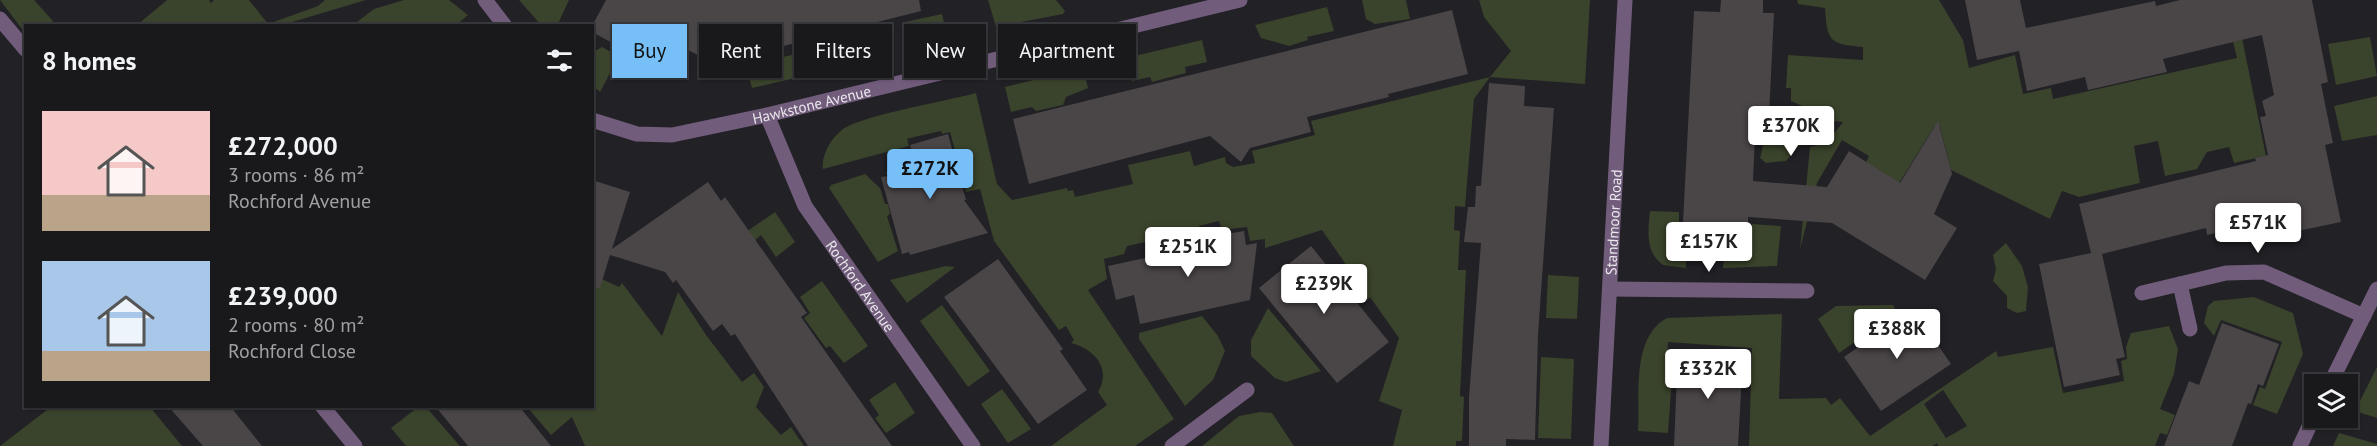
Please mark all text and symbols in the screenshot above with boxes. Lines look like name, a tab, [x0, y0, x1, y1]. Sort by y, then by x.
chip: Buy	[612, 24, 687, 78]
chip: Rent	[699, 24, 782, 78]
chip: Filters	[794, 24, 892, 78]
chip: New	[904, 24, 986, 78]
chip: Apartment	[998, 24, 1136, 78]
text: 8 homes	[42, 44, 137, 77]
icon: filters	[543, 44, 576, 77]
street label: Hawkstone Avenue	[750, 81, 873, 127]
pin: £370K	[1749, 106, 1833, 157]
text: £370K	[1762, 112, 1820, 138]
text: £272,000	[228, 129, 338, 162]
icon: home	[90, 135, 162, 207]
pin: £272K	[888, 149, 972, 200]
text: £272K	[901, 155, 959, 181]
text: 3 rooms · 86 m²	[228, 162, 364, 188]
street label: Standmoor Road	[1601, 169, 1625, 276]
text: Rochford Avenue	[228, 188, 371, 214]
pin: £571K	[2216, 203, 2300, 254]
text: £571K	[2229, 209, 2287, 235]
pin: £157K	[1667, 222, 1751, 273]
pin: £251K	[1146, 227, 1230, 278]
text: £157K	[1680, 228, 1738, 254]
text: £251K	[1159, 233, 1217, 259]
street label: Rochford Avenue	[822, 236, 899, 335]
pin: £239K	[1282, 264, 1366, 315]
text: £239K	[1295, 270, 1353, 296]
text: £239,000	[228, 279, 338, 312]
icon: home	[90, 285, 162, 357]
pin: £388K	[1855, 309, 1939, 360]
text: 2 rooms · 80 m²	[228, 312, 364, 338]
text: £388K	[1868, 315, 1926, 341]
text: Rochford Close	[228, 338, 356, 364]
pin: £332K	[1666, 349, 1750, 400]
text: £332K	[1679, 355, 1737, 381]
map controls	[2304, 374, 2358, 428]
button: layers	[2304, 374, 2358, 428]

